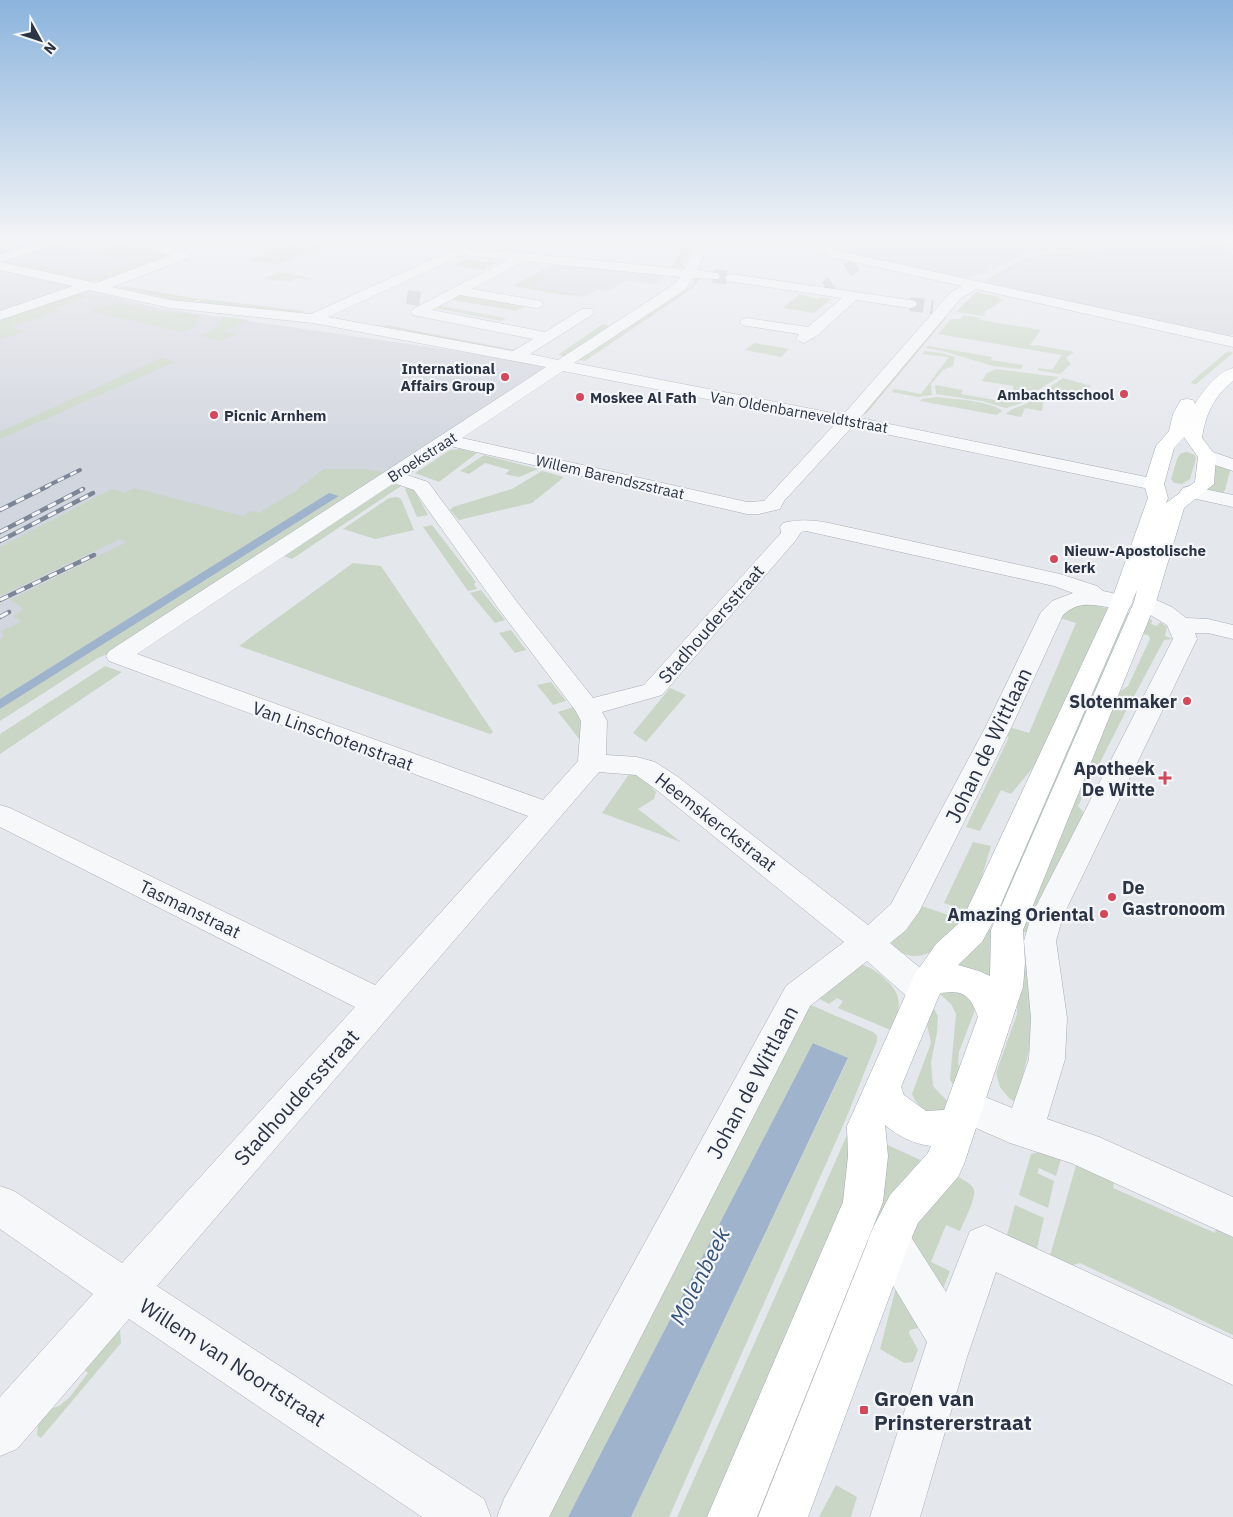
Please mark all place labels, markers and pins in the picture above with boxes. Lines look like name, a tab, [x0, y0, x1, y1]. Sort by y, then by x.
place label: International Affairs Group	[401, 359, 495, 395]
marker: International Affairs Group	[499, 371, 511, 383]
place label: Ambachtsschool	[997, 385, 1114, 404]
place label: Moskee Al Fath	[590, 388, 697, 407]
marker: Ambachtsschool	[1118, 388, 1130, 400]
marker: Moskee Al Fath	[574, 391, 586, 403]
place label: Picnic Arnhem	[224, 406, 326, 425]
marker: Picnic Arnhem	[208, 409, 220, 421]
place label: Nieuw-Apostolische kerk	[1064, 541, 1206, 577]
marker: Nieuw-Apostolische kerk	[1048, 553, 1060, 565]
place label: Slotenmaker	[1069, 690, 1177, 713]
marker: Slotenmaker	[1181, 695, 1193, 707]
place label: Apotheek De Witte	[1073, 757, 1156, 801]
marker: Apotheek De Witte	[1159, 772, 1171, 784]
place label: De Gastronoom	[1122, 876, 1225, 920]
marker: De Gastronoom	[1106, 891, 1118, 903]
place label: Amazing Oriental	[947, 903, 1095, 926]
marker: Amazing Oriental	[1098, 908, 1110, 920]
place label: Groen van Prinstererstraat	[874, 1384, 1032, 1436]
marker: Groen van Prinstererstraat	[858, 1404, 870, 1416]

